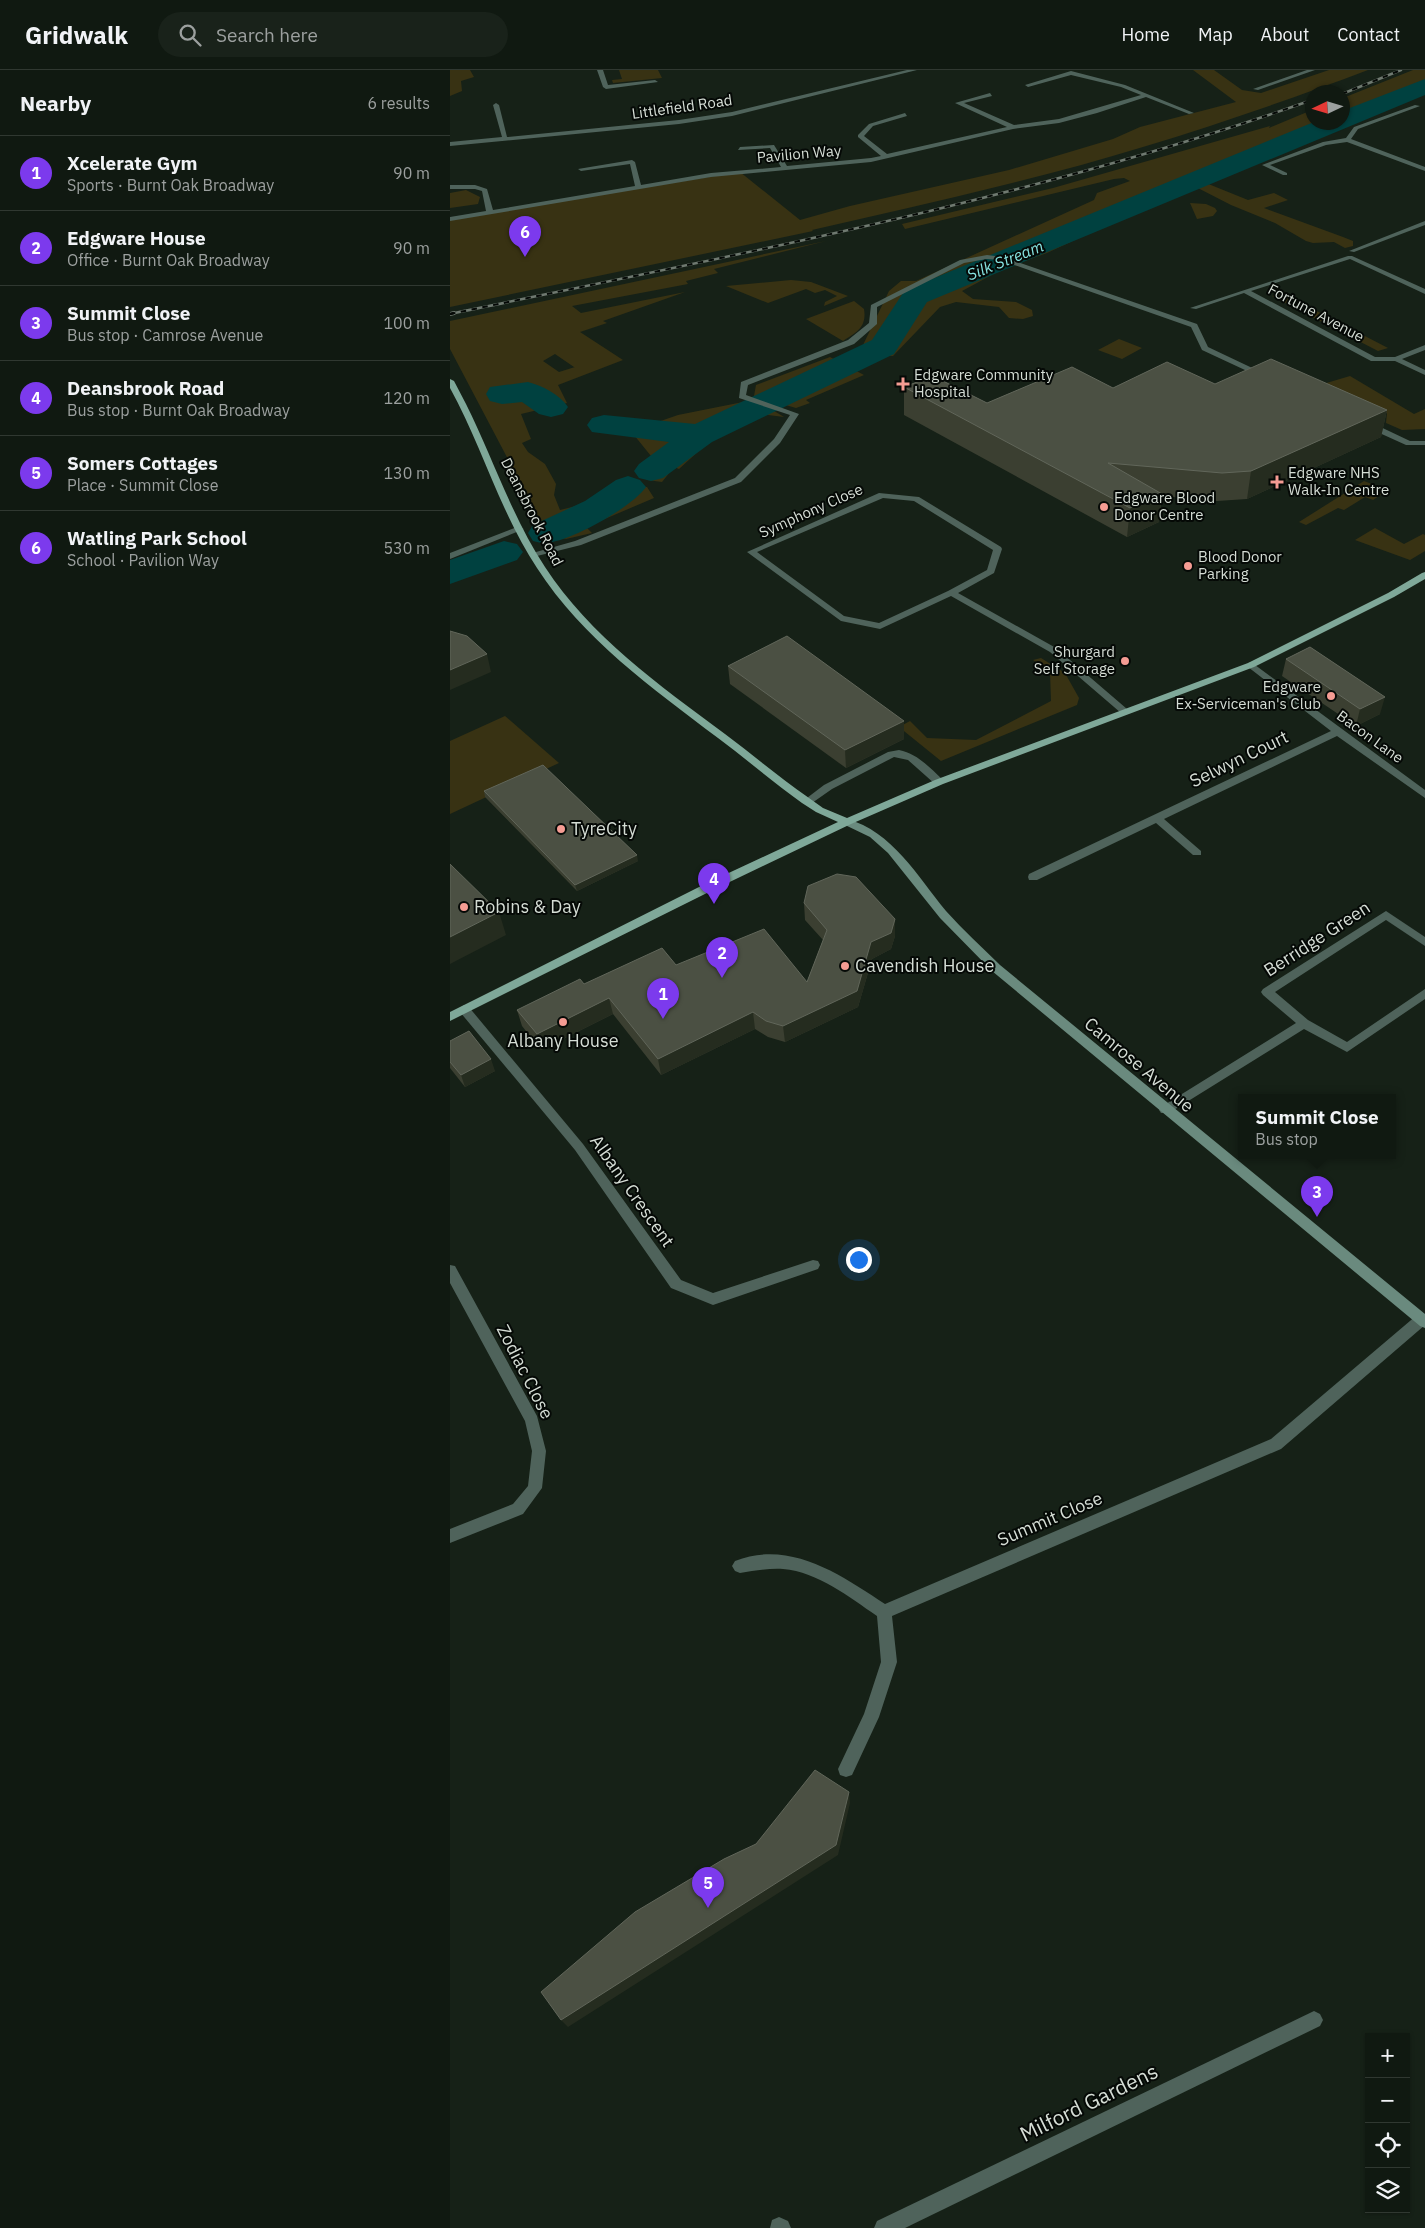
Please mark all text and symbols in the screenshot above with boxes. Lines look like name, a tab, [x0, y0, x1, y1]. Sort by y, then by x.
search box	[158, 12, 508, 57]
text: Gridwalk	[25, 19, 128, 51]
icon: search	[176, 21, 204, 49]
text: Search here	[216, 23, 318, 47]
text: Home	[1122, 23, 1170, 46]
text: Map	[1198, 23, 1233, 46]
text: About	[1261, 23, 1309, 46]
text: Contact	[1337, 23, 1400, 46]
north arrow	[1305, 85, 1350, 130]
text: Nearby	[20, 89, 91, 117]
street label: Littlefield Road	[630, 90, 734, 123]
text: 6 results	[367, 93, 430, 113]
street label: Pavilion Way	[756, 140, 843, 167]
text: Xcelerate Gym	[67, 151, 198, 175]
text: 1	[31, 163, 41, 183]
text: 90 m	[393, 163, 430, 183]
text: Sports · Burnt Oak Broadway	[67, 175, 274, 195]
pin: 6	[509, 216, 541, 257]
text: Edgware House	[67, 226, 206, 250]
water label: Silk Stream	[964, 236, 1046, 284]
text: 2	[31, 238, 41, 258]
text: 90 m	[393, 238, 430, 258]
text: Office · Burnt Oak Broadway	[67, 250, 270, 270]
street label: Fortune Avenue	[1265, 279, 1368, 346]
text: Summit Close	[67, 301, 190, 325]
text: 3	[31, 313, 41, 333]
text: 100 m	[383, 313, 430, 333]
text: Bus stop · Camrose Avenue	[67, 325, 263, 345]
place label: Edgware Community Hospital	[914, 365, 1054, 401]
text: Deansbrook Road	[67, 376, 224, 400]
marker: Edgware Community Hospital	[896, 377, 910, 391]
text: 4	[31, 388, 41, 408]
text: 120 m	[383, 388, 430, 408]
text: Bus stop · Burnt Oak Broadway	[67, 400, 290, 420]
text: Somers Cottages	[67, 451, 218, 475]
street label: Deansbrook Road	[497, 454, 568, 569]
text: 5	[31, 463, 41, 483]
text: 130 m	[383, 463, 430, 483]
place label: Edgware NHS Walk-In Centre	[1288, 463, 1389, 499]
text: Place · Summit Close	[67, 475, 219, 495]
marker: Edgware NHS Walk-In Centre	[1270, 475, 1284, 489]
street label: Symphony Close	[756, 479, 866, 542]
place label: Edgware Blood Donor Centre	[1114, 488, 1215, 524]
marker: Edgware Blood Donor Centre	[1098, 501, 1110, 513]
text: Watling Park School	[67, 526, 247, 550]
text: 6	[31, 538, 41, 558]
text: 530 m	[383, 538, 430, 558]
place label: Blood Donor Parking	[1198, 547, 1282, 583]
text: School · Pavilion Way	[67, 550, 219, 570]
marker: Blood Donor Parking	[1182, 560, 1194, 572]
place label: Shurgard Self Storage	[1034, 642, 1115, 678]
marker: Shurgard Self Storage	[1119, 655, 1131, 667]
place label: Edgware Ex-Serviceman's Club	[1176, 677, 1321, 713]
marker: Edgware Ex-Serviceman's Club	[1325, 690, 1337, 702]
street label: Bacon Lane	[1333, 706, 1407, 767]
street label: Selwyn Court	[1186, 725, 1292, 792]
place label: TyreCity	[571, 817, 637, 840]
marker: TyreCity	[555, 823, 567, 835]
pin: 4	[698, 863, 730, 904]
place label: Robins & Day	[474, 895, 581, 918]
street label: Berridge Green	[1259, 896, 1374, 982]
marker: Robins & Day	[458, 901, 470, 913]
pin: 2	[706, 937, 738, 978]
place label: Cavendish House	[855, 954, 994, 977]
marker: Cavendish House	[839, 960, 851, 972]
pin: 1	[647, 978, 679, 1019]
street label: Camrose Avenue	[1080, 1012, 1199, 1117]
marker: Albany House	[557, 1016, 569, 1028]
place label: Albany House	[507, 1029, 619, 1052]
popup	[1238, 1094, 1396, 1159]
text: Summit Close	[1255, 1105, 1379, 1129]
text: Bus stop	[1255, 1129, 1318, 1149]
street label: Albany Crescent	[585, 1130, 680, 1251]
pin: 3	[1301, 1176, 1333, 1217]
your location	[846, 1247, 872, 1273]
street label: Zodiac Close	[492, 1321, 559, 1423]
street label: Summit Close	[994, 1486, 1106, 1551]
pin: 5	[692, 1867, 724, 1908]
map controls	[1365, 2033, 1410, 2213]
button: +	[1365, 2033, 1410, 2078]
street label: Milford Gardens	[1015, 2057, 1162, 2148]
button: −	[1365, 2078, 1410, 2123]
button: locate	[1365, 2123, 1410, 2168]
button: layers	[1365, 2168, 1410, 2213]

